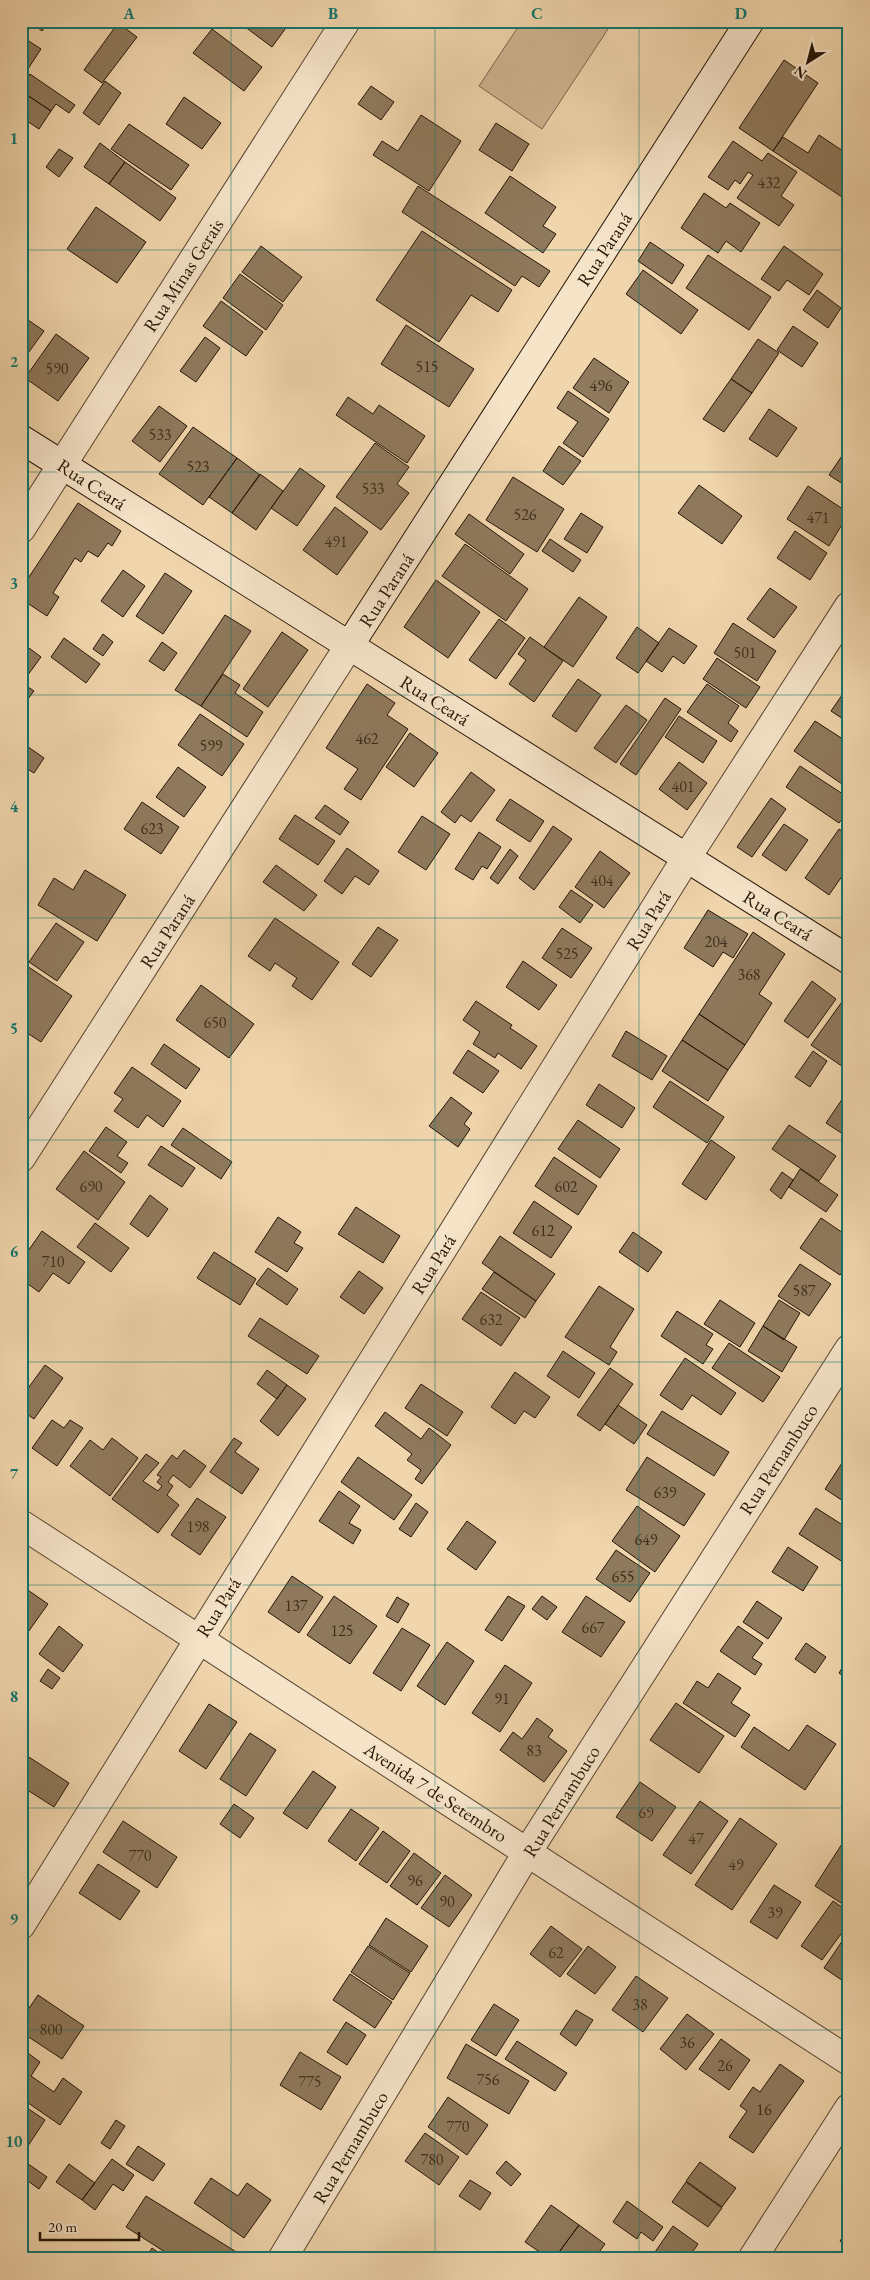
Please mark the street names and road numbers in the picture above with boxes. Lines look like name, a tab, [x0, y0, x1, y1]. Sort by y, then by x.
street label: Rua Paraná	[571, 207, 638, 291]
street label: Rua Minas Gerais	[137, 214, 229, 337]
street label: Rua Ceará	[52, 453, 131, 516]
street label: Rua Paraná	[353, 548, 420, 632]
street label: Rua Ceará	[395, 669, 475, 732]
street label: Rua Ceará	[738, 884, 818, 947]
street label: Rua Pará	[620, 885, 677, 955]
street label: Rua Paraná	[134, 889, 201, 973]
street label: Rua Pará	[405, 1229, 462, 1299]
street label: Rua Pernambuco	[733, 1399, 824, 1519]
street label: Rua Pará	[190, 1572, 247, 1642]
street label: Avenida 7 de Setembro	[358, 1736, 512, 1848]
street label: Rua Pernambuco	[517, 1741, 606, 1862]
street label: Rua Pernambuco	[307, 2086, 394, 2208]

